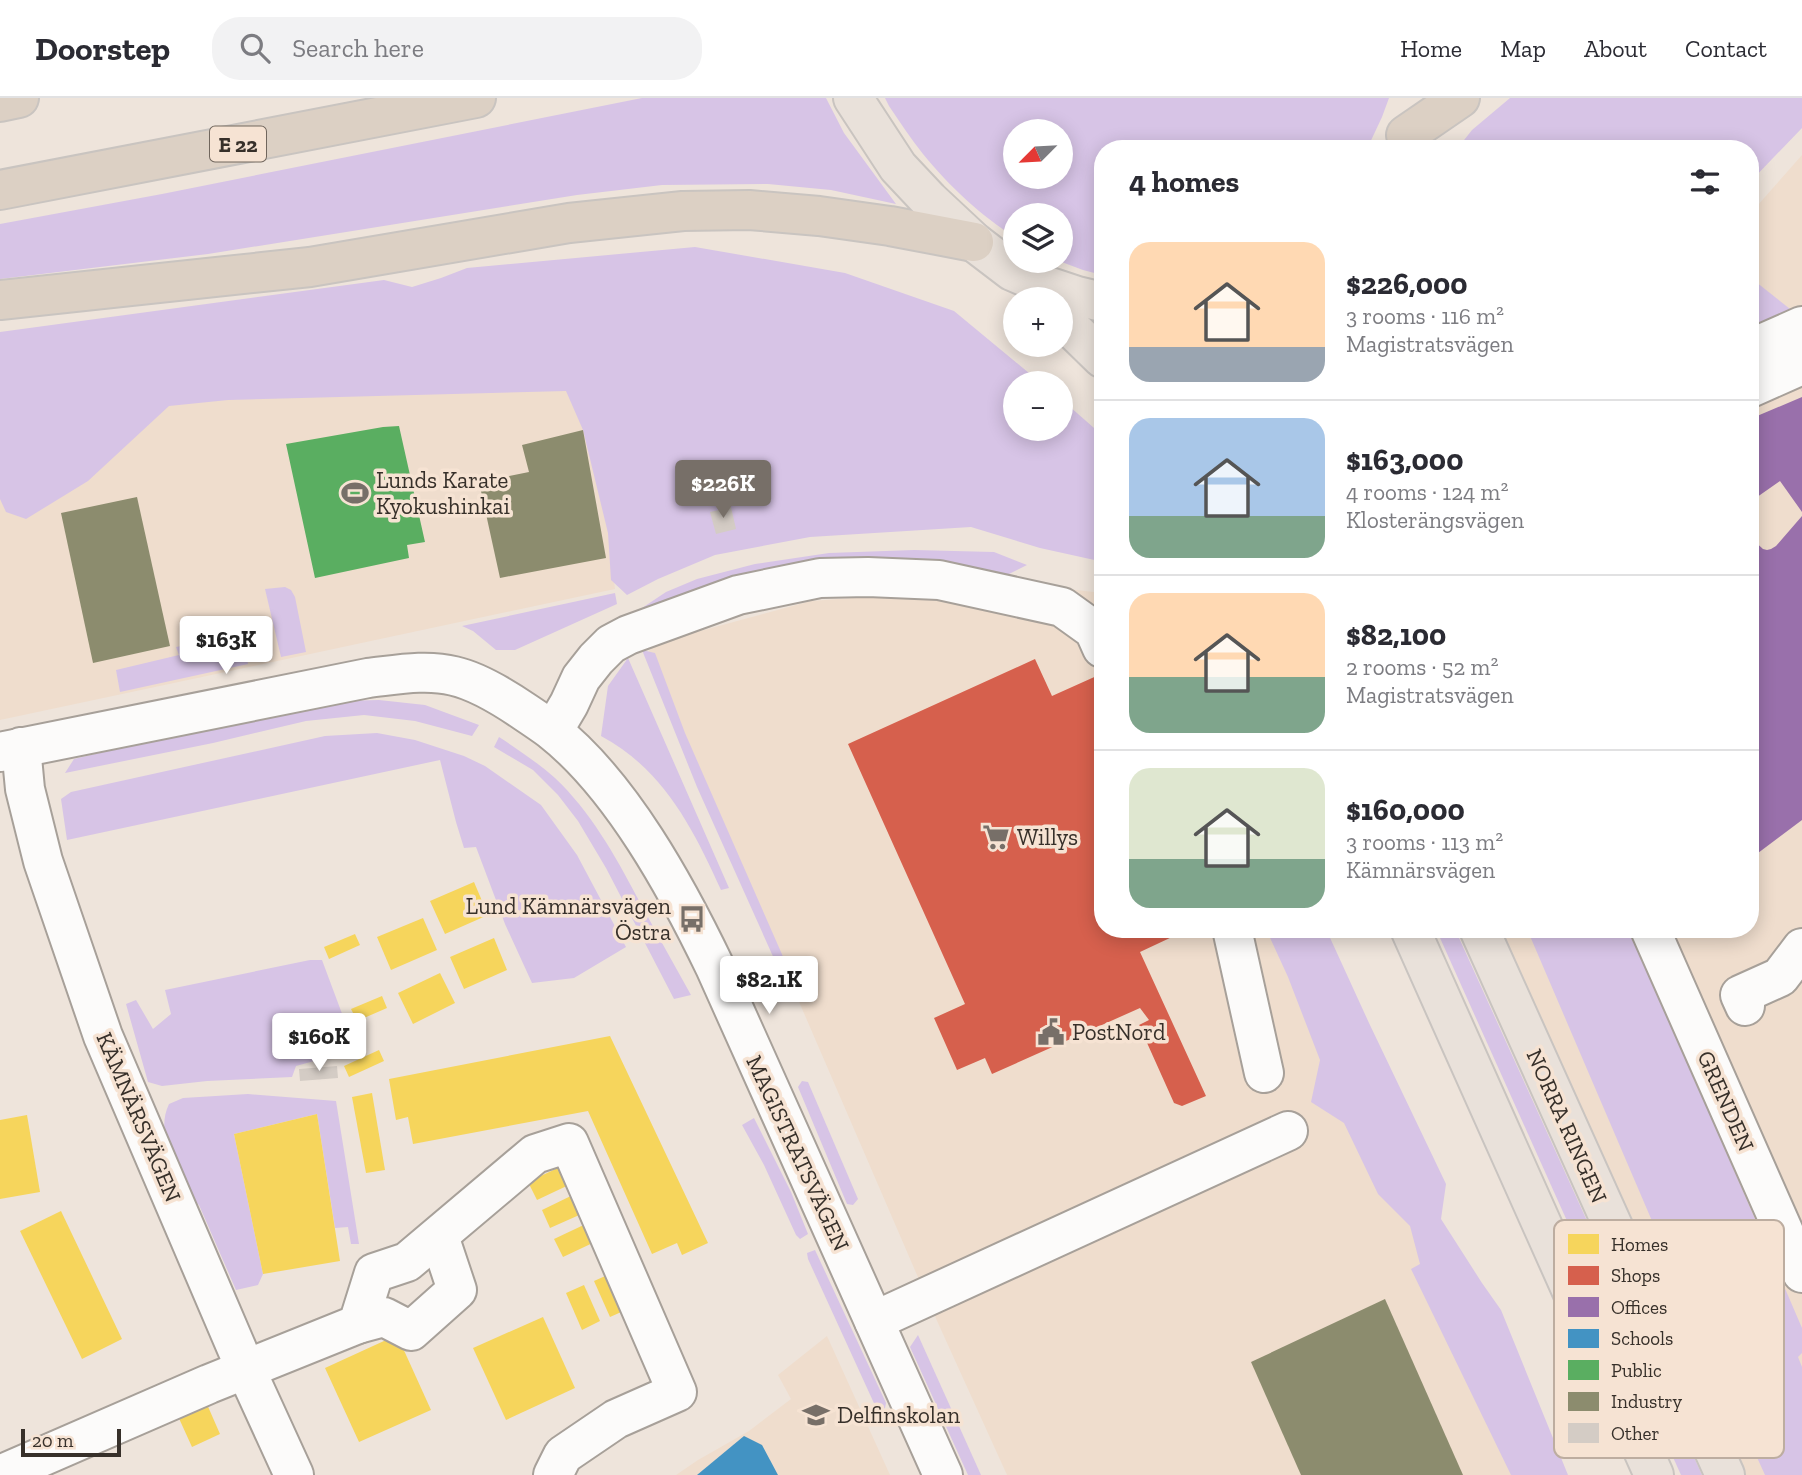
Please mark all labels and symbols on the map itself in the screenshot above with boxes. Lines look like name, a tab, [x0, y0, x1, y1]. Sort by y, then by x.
north arrow	[1003, 119, 1073, 189]
road number: E 22	[210, 126, 266, 162]
pin: $226K	[674, 460, 772, 520]
place label: Lunds Karate Kyokushinkai	[376, 466, 510, 520]
sports icon: Lunds Karate Kyokushinkai	[340, 478, 370, 508]
pin: $163K	[177, 616, 275, 676]
supermarket icon: Willys	[981, 822, 1011, 852]
place label: Willys	[1017, 823, 1078, 851]
place label: Lund Kämnärsvägen Östra	[466, 892, 671, 946]
bus stop icon: Lund Kämnärsvägen Östra	[677, 904, 707, 934]
pin: $82.1K	[712, 956, 826, 1016]
pin: $160K	[270, 1014, 368, 1073]
public building icon: PostNord	[1036, 1017, 1066, 1047]
place label: PostNord	[1072, 1018, 1166, 1046]
street label: KÄMNÄRSVÄGEN	[91, 1028, 187, 1206]
street label: NORRA RINGEN	[1521, 1045, 1613, 1207]
street label: GRENDEN	[1691, 1046, 1761, 1156]
street label: MAGISTRATSVÄGEN	[740, 1051, 856, 1255]
legend	[1554, 1220, 1784, 1458]
text: Homes	[1611, 1233, 1668, 1256]
text: Shops	[1611, 1264, 1660, 1287]
text: Offices	[1611, 1296, 1667, 1319]
text: Schools	[1611, 1327, 1673, 1350]
text: Public	[1611, 1359, 1662, 1382]
text: Industry	[1611, 1390, 1682, 1413]
school or university icon: Delfinskolan	[801, 1400, 831, 1430]
place label: Delfinskolan	[837, 1401, 960, 1429]
text: Other	[1611, 1422, 1659, 1445]
scale bar	[21, 1426, 121, 1458]

